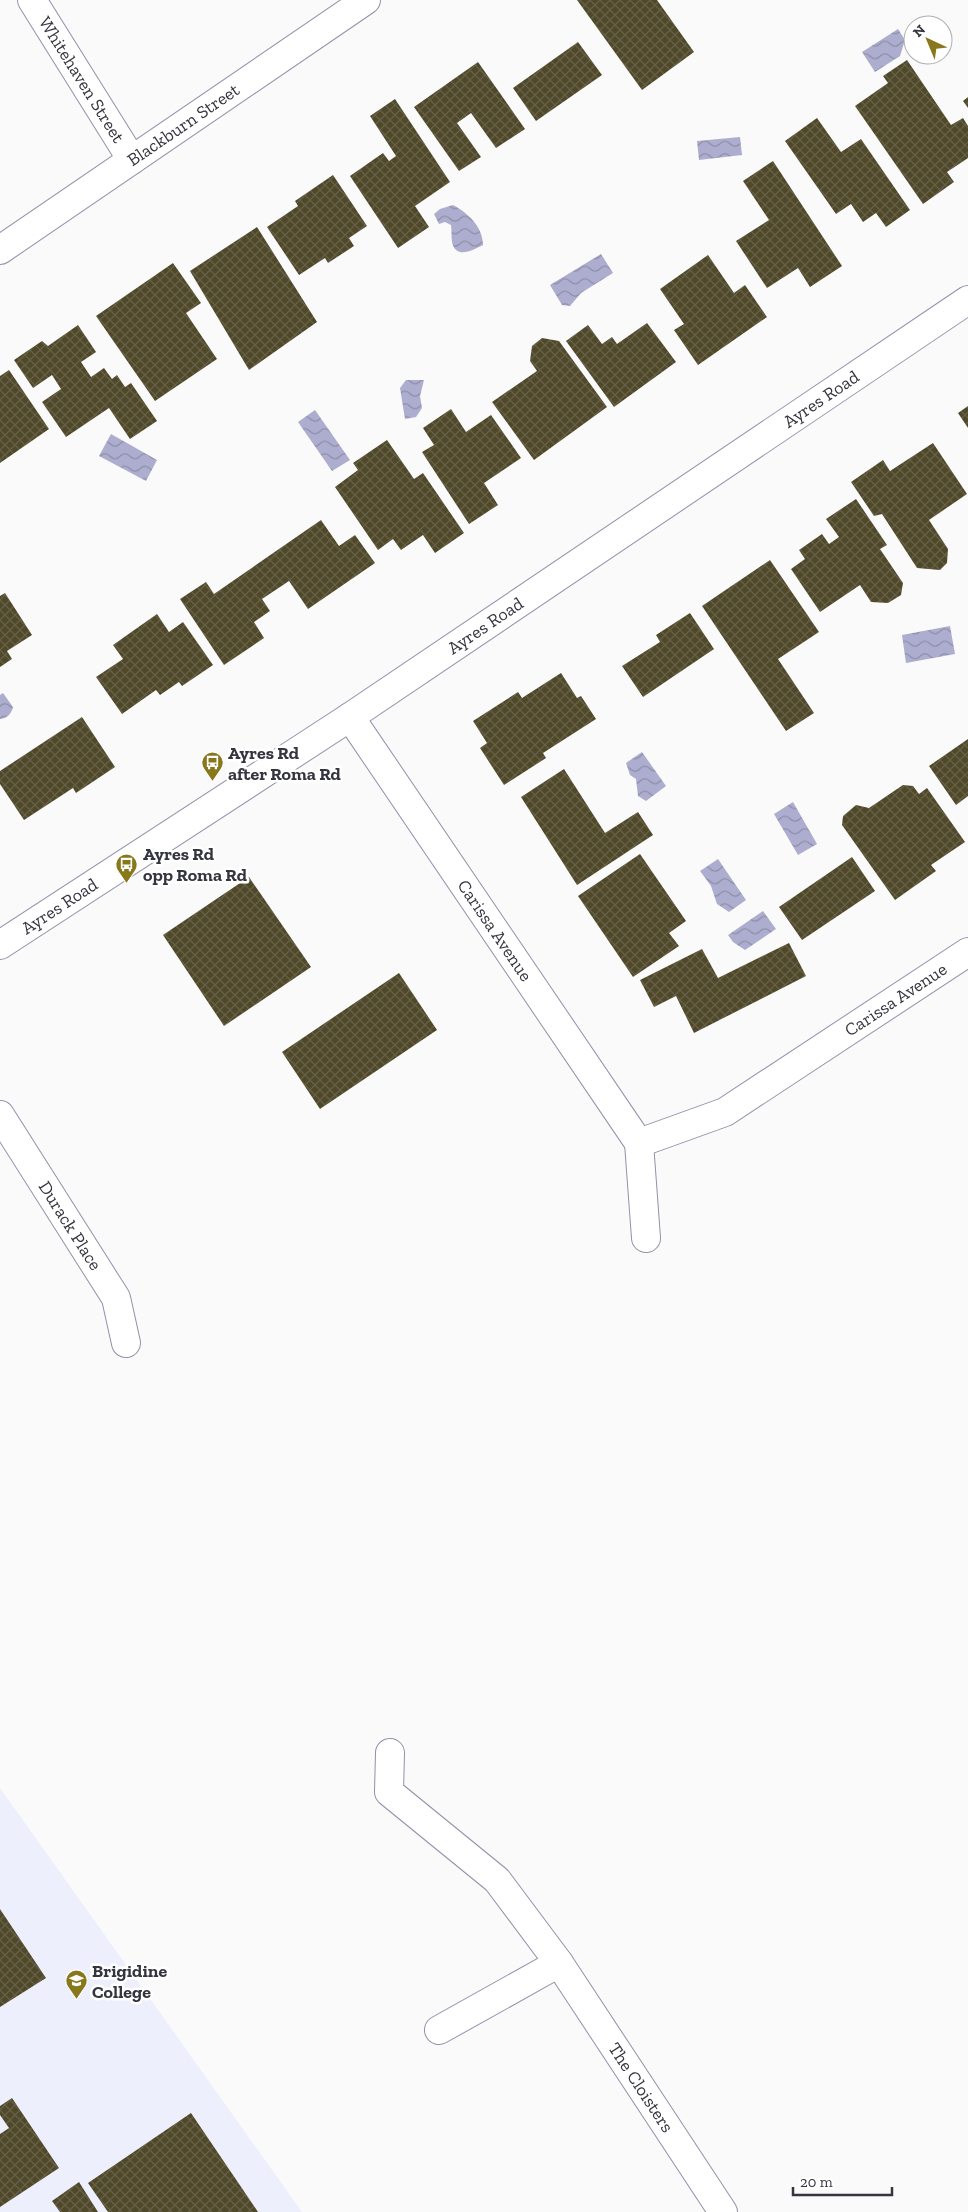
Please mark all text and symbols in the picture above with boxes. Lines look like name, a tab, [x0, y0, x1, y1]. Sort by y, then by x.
street label: Whitehaven Street	[34, 13, 130, 147]
north arrow	[903, 15, 953, 65]
text: N	[910, 21, 929, 41]
street label: Blackburn Street	[123, 79, 244, 171]
street label: Ayres Road	[779, 366, 863, 433]
street label: Ayres Road	[443, 592, 528, 659]
place label: Ayres Rd after Roma Rd	[228, 742, 342, 785]
bus stop icon: Ayres Rd after Roma Rd	[200, 751, 224, 782]
place label: Ayres Rd opp Roma Rd	[143, 843, 248, 886]
bus stop icon: Ayres Rd opp Roma Rd	[115, 852, 139, 883]
street label: Ayres Road	[17, 873, 102, 939]
street label: Carissa Avenue	[453, 875, 537, 986]
street label: Carissa Avenue	[840, 958, 951, 1041]
street label: Durack Place	[34, 1177, 107, 1274]
place label: Brigidine College	[92, 1960, 167, 2003]
school or university icon: Brigidine College	[64, 1969, 88, 2000]
street label: The Cloisters	[603, 2038, 679, 2137]
scale bar	[793, 2164, 892, 2196]
text: 20 m	[800, 2173, 833, 2191]

